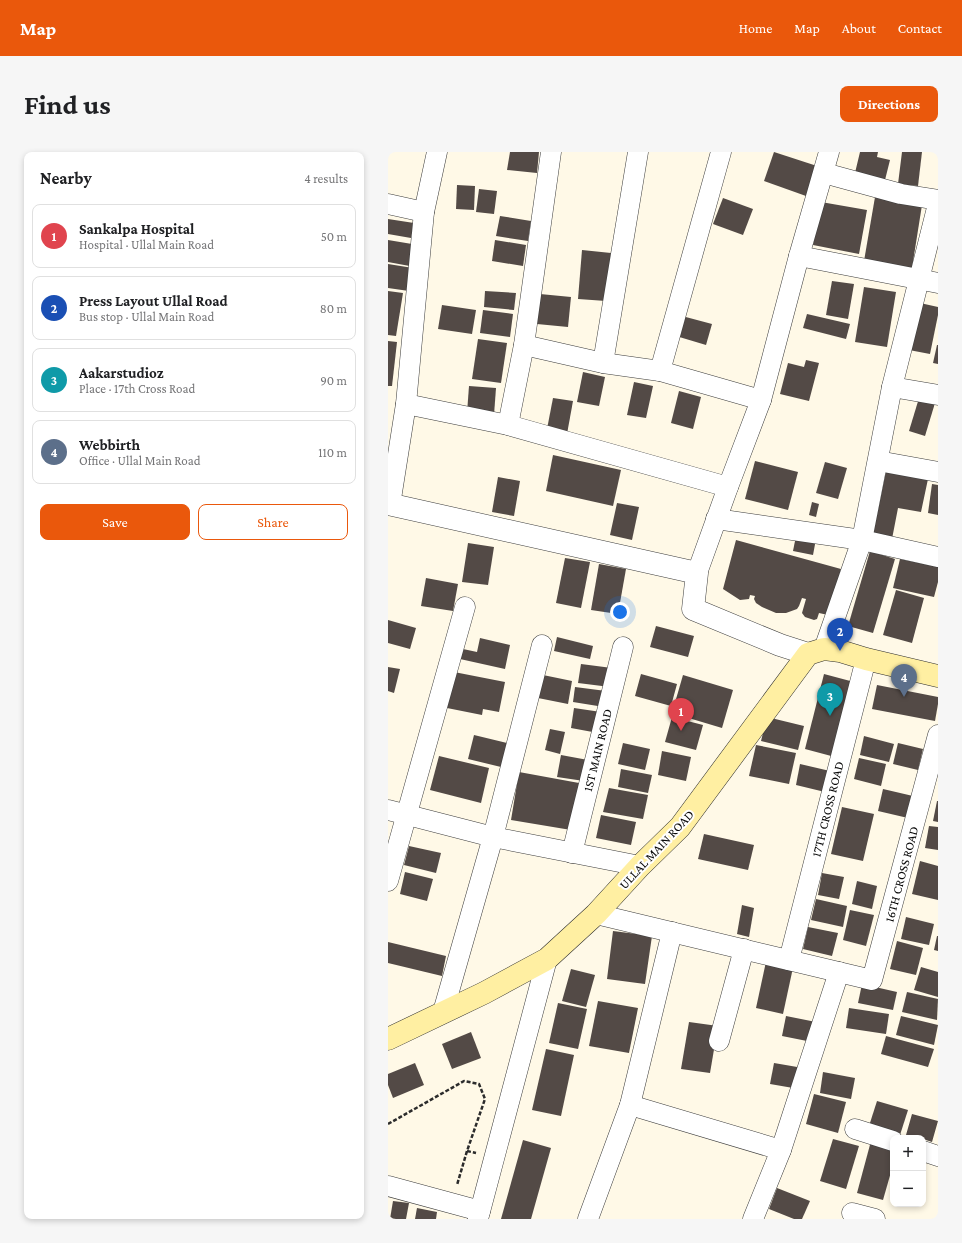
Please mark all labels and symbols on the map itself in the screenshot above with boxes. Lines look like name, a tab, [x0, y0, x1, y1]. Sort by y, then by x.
your location	[610, 602, 630, 622]
pin: 2	[827, 618, 853, 651]
pin: 4	[891, 664, 917, 697]
pin: 3	[817, 683, 843, 716]
pin: 1	[668, 698, 694, 731]
street label: 1ST MAIN ROAD	[580, 707, 615, 793]
street label: 17TH CROSS ROAD	[808, 760, 847, 859]
street label: ULLAL MAIN ROAD	[616, 807, 697, 892]
street label: 16TH CROSS ROAD	[881, 825, 921, 924]

